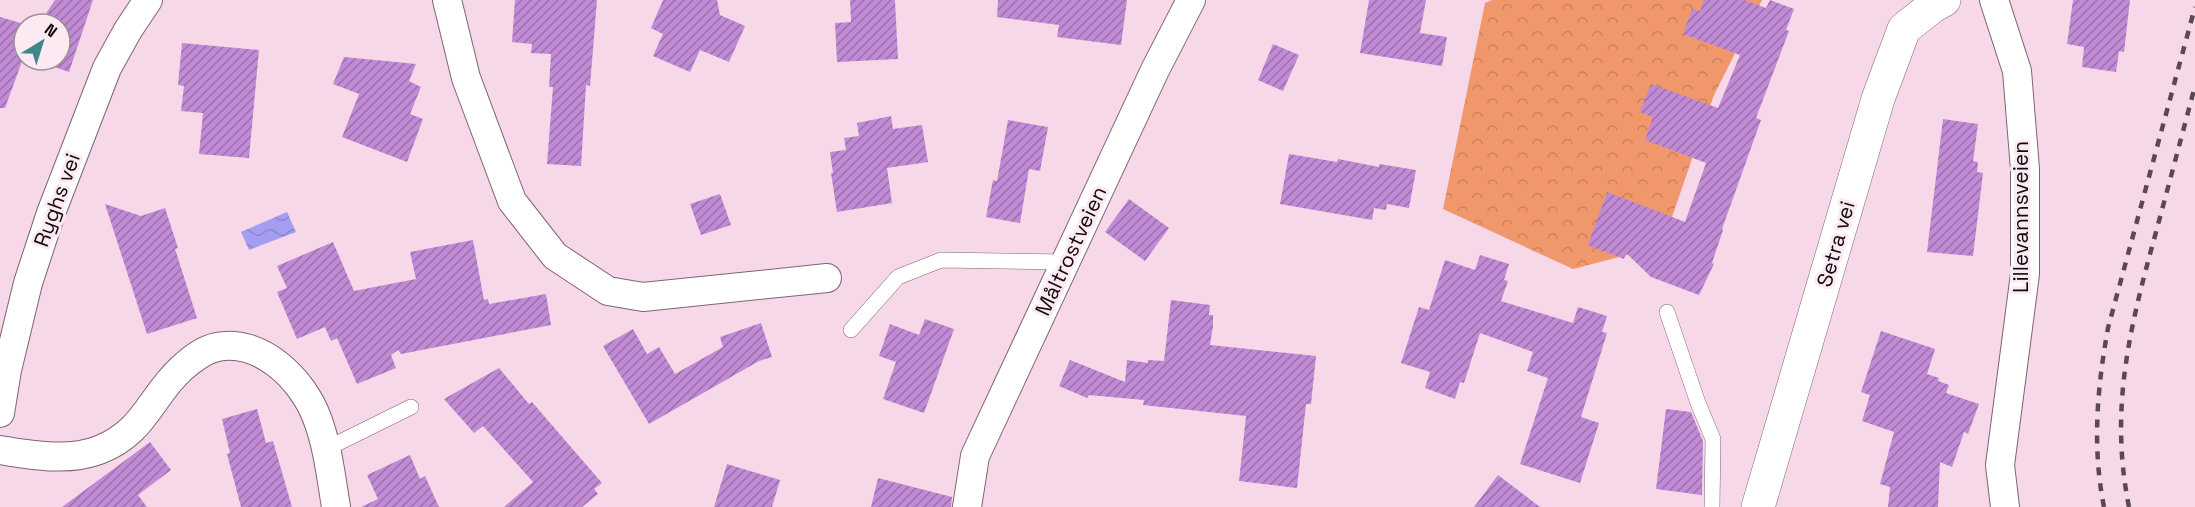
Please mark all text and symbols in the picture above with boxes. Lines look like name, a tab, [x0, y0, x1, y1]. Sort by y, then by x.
north arrow	[12, 12, 72, 72]
text: N	[40, 19, 62, 42]
street label: Lillevannsveien	[2007, 141, 2034, 293]
street label: Ryghs vei	[27, 149, 86, 250]
street label: Måltrostveien	[1029, 182, 1112, 320]
street label: Setra vei	[1810, 198, 1861, 290]

